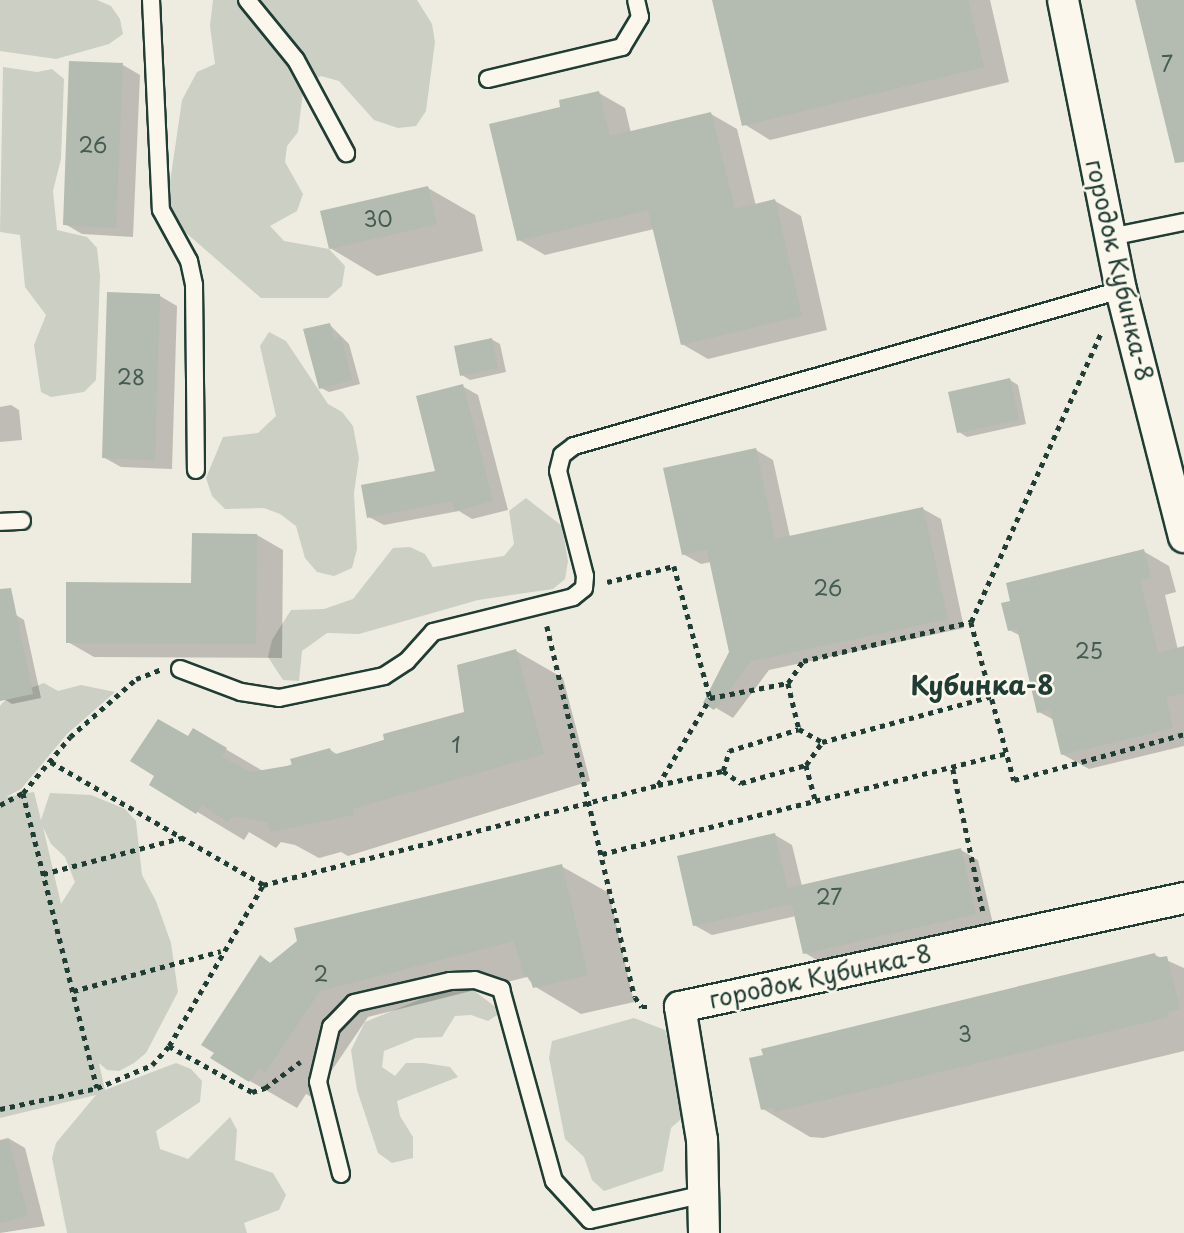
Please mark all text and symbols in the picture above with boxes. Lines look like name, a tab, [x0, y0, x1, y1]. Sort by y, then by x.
house number: 7	[1161, 50, 1173, 76]
house number: 26	[79, 131, 107, 157]
street label: городок Кубинка-8	[1080, 156, 1160, 384]
house number: 30	[363, 205, 393, 231]
house number: 28	[117, 363, 145, 389]
house number: 26	[814, 574, 842, 600]
house number: 25	[1075, 637, 1103, 663]
district label: Кубинка-8	[910, 669, 1054, 701]
house number: 1	[451, 731, 461, 757]
house number: 27	[816, 883, 842, 909]
street label: городок Кубинка-8	[706, 938, 934, 1014]
house number: 2	[314, 960, 328, 986]
house number: 3	[958, 1020, 972, 1046]

